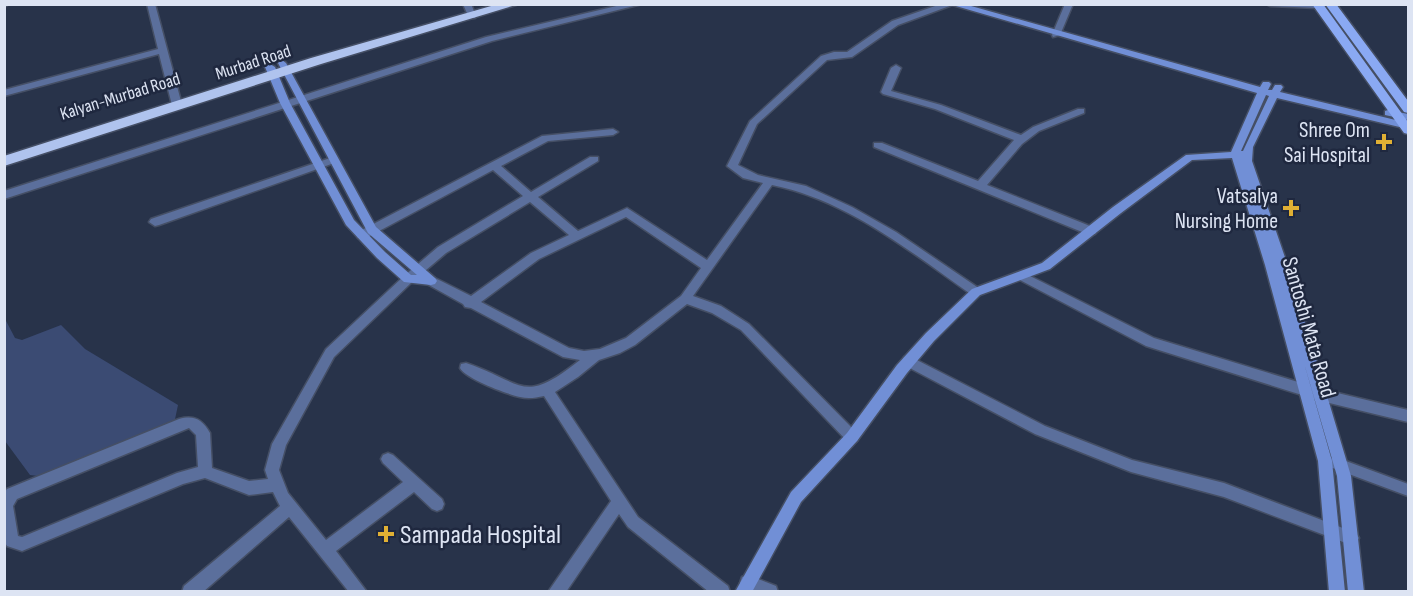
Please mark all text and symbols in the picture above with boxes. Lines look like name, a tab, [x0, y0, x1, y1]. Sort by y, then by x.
street label: Murbad Road	[213, 40, 294, 85]
street label: Kalyan-Murbad Road	[58, 68, 183, 125]
place label: Shree Om Sai Hospital	[1284, 117, 1370, 169]
marker: Shree Om Sai Hospital	[1375, 133, 1393, 151]
place label: Vatsalya Nursing Home	[1175, 183, 1278, 235]
marker: Vatsalya Nursing Home	[1282, 199, 1300, 217]
street label: Santoshi Mata Road	[1276, 254, 1341, 401]
place label: Sampada Hospital	[400, 519, 561, 551]
marker: Sampada Hospital	[377, 525, 395, 543]

